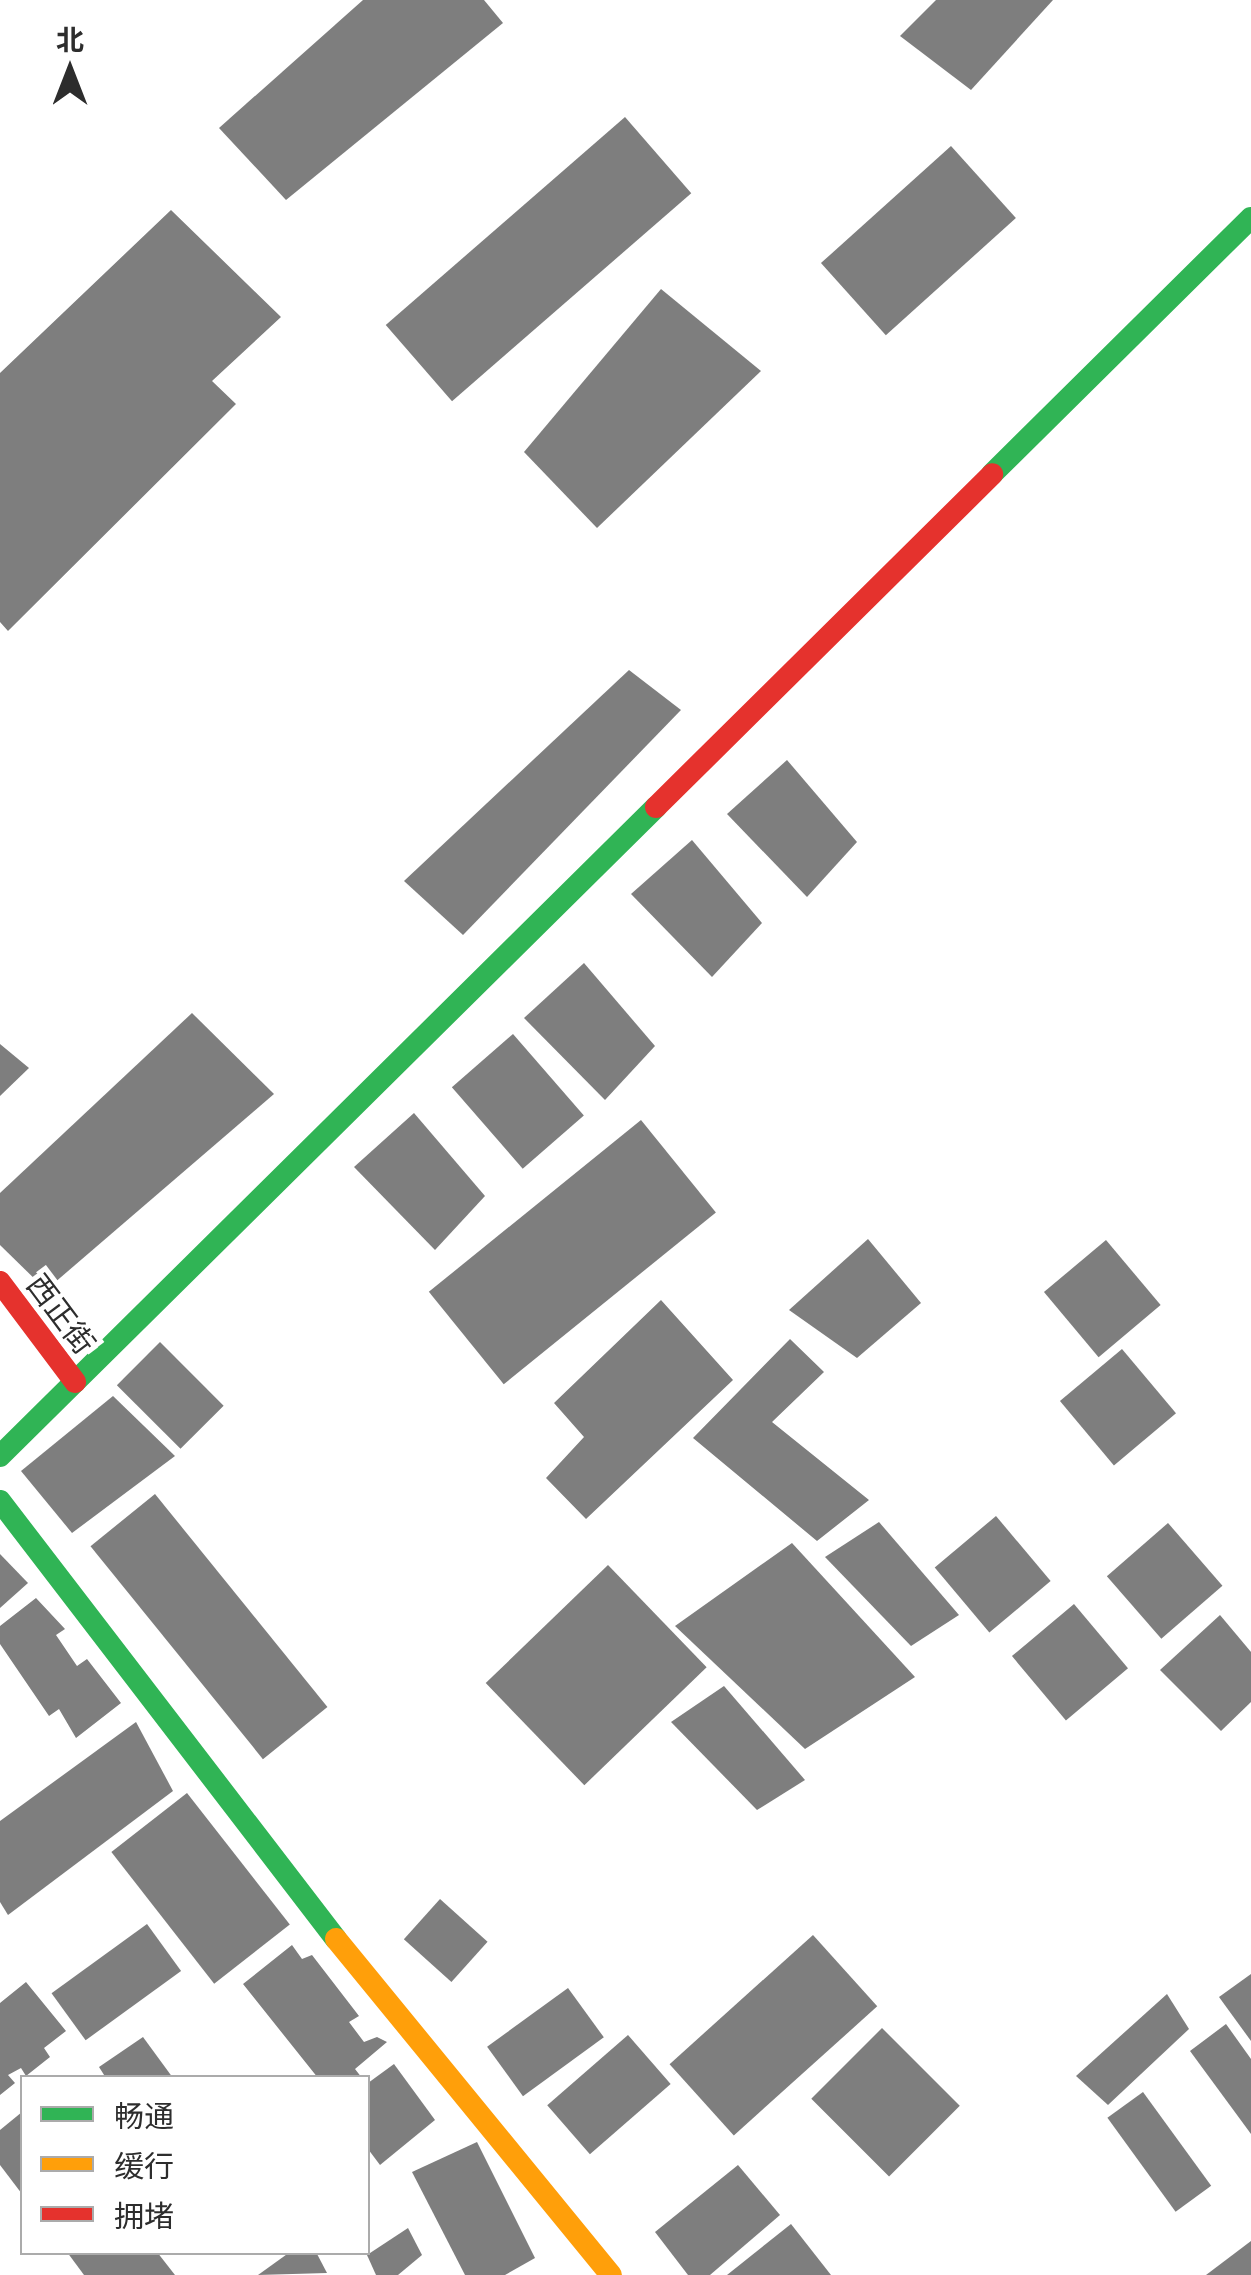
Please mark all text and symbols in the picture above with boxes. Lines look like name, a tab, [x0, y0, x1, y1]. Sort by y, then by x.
north arrow	[20, 20, 120, 120]
text: 北	[56, 24, 84, 55]
street label: 西正街	[20, 1267, 102, 1361]
legend	[20, 2075, 370, 2255]
text: 畅通	[114, 2099, 174, 2133]
text: 缓行	[114, 2149, 174, 2183]
text: 拥堵	[114, 2199, 174, 2233]

